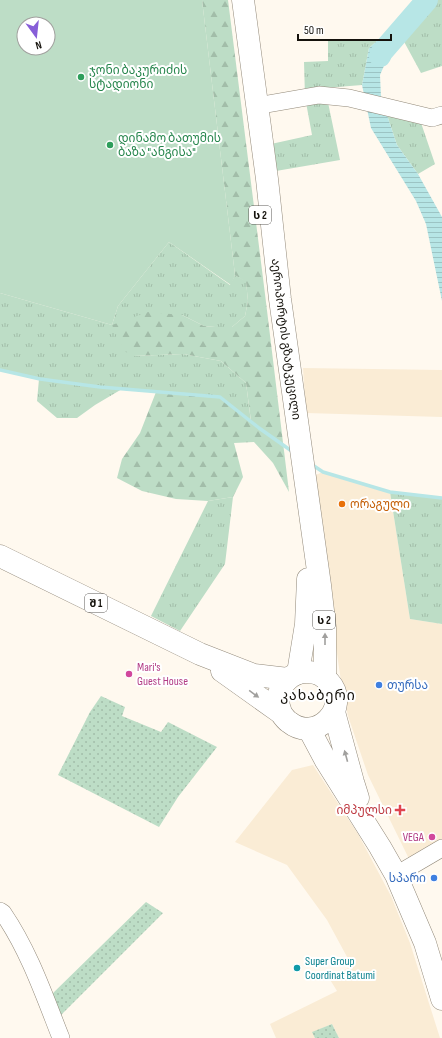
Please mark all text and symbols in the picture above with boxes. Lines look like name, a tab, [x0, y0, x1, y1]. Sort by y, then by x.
north arrow	[16, 16, 56, 56]
scale bar	[298, 16, 391, 42]
text: 50 m	[304, 23, 324, 38]
text: N	[34, 38, 43, 52]
place label: ჯონი ბაკურიძის სტადიონი	[89, 63, 187, 92]
marker: ჯონი ბაკურიძის სტადიონი	[76, 72, 86, 82]
place label: დინამო ბათუმის ბაზა "ანგისა"	[118, 131, 221, 160]
marker: დინამო ბათუმის ბაზა "ანგისა"	[105, 140, 115, 150]
road number: ს 2	[249, 206, 271, 224]
street label: აეროპორტის გზატკეცილი	[268, 258, 304, 421]
place label: ორაგული	[350, 497, 410, 512]
marker: ორაგული	[337, 499, 347, 509]
road number: შ 1	[85, 594, 107, 612]
road number: ს 2	[313, 611, 335, 629]
one-way arrow	[322, 632, 328, 645]
place label: Mari's Guest House	[137, 660, 188, 689]
marker: Mari's Guest House	[124, 669, 134, 679]
place label: თურსა	[387, 678, 428, 693]
marker: თურსა	[374, 680, 384, 690]
district label: კახაბერი	[280, 687, 356, 704]
one-way arrow	[249, 690, 259, 698]
one-way arrow	[342, 749, 348, 762]
place label: იმპულსი	[336, 803, 392, 818]
marker: იმპულსი	[395, 805, 405, 815]
place label: VEGA	[403, 830, 425, 845]
marker: VEGA	[427, 832, 437, 842]
place label: სპარი	[389, 871, 426, 886]
marker: სპარი	[429, 873, 439, 883]
place label: Super Group Coordinat Batumi	[305, 954, 375, 983]
marker: Super Group Coordinat Batumi	[292, 963, 302, 973]

